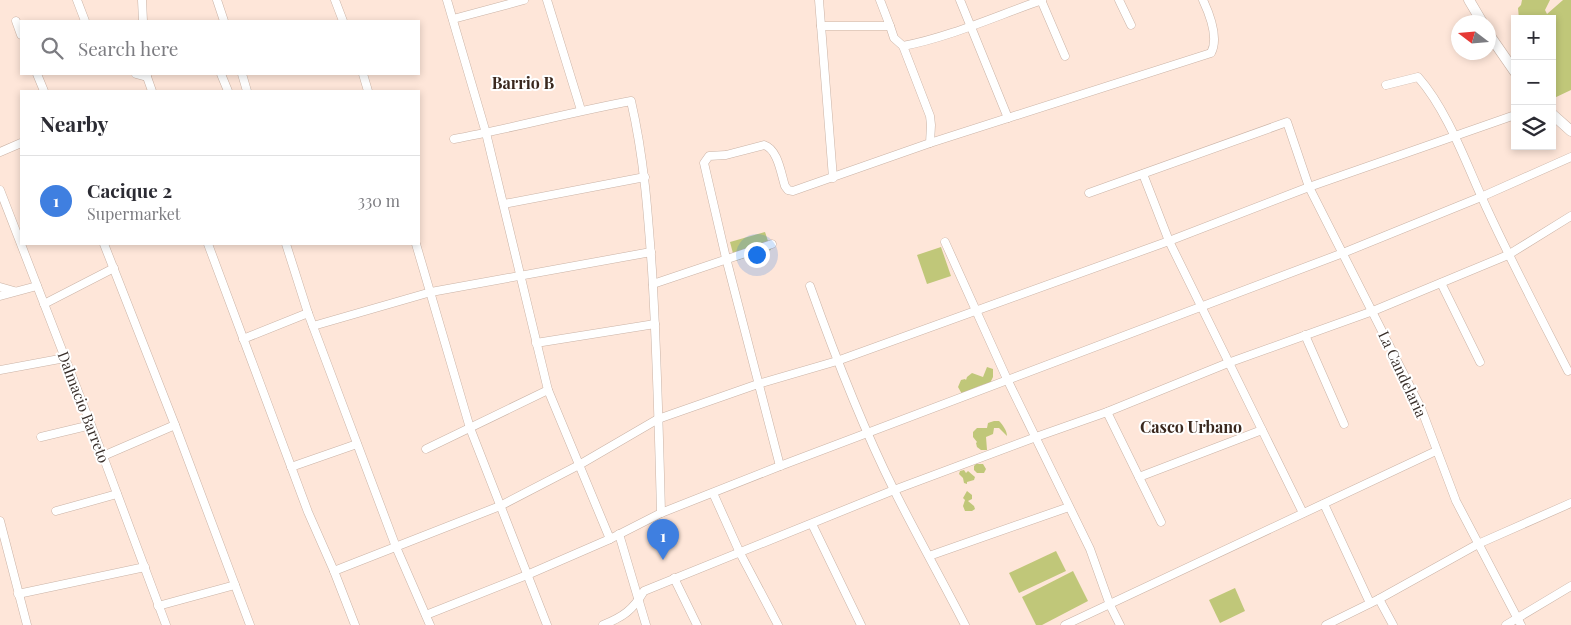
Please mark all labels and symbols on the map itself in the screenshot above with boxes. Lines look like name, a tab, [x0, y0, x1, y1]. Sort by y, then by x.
north arrow	[1451, 15, 1496, 60]
district label: Barrio B	[492, 72, 555, 93]
your location	[744, 242, 770, 268]
street label: La Candelaria	[1374, 328, 1432, 421]
street label: Dalmacio Barreto	[54, 348, 114, 466]
district label: Casco Urbano	[1140, 416, 1242, 437]
pin: 1	[647, 519, 679, 560]

